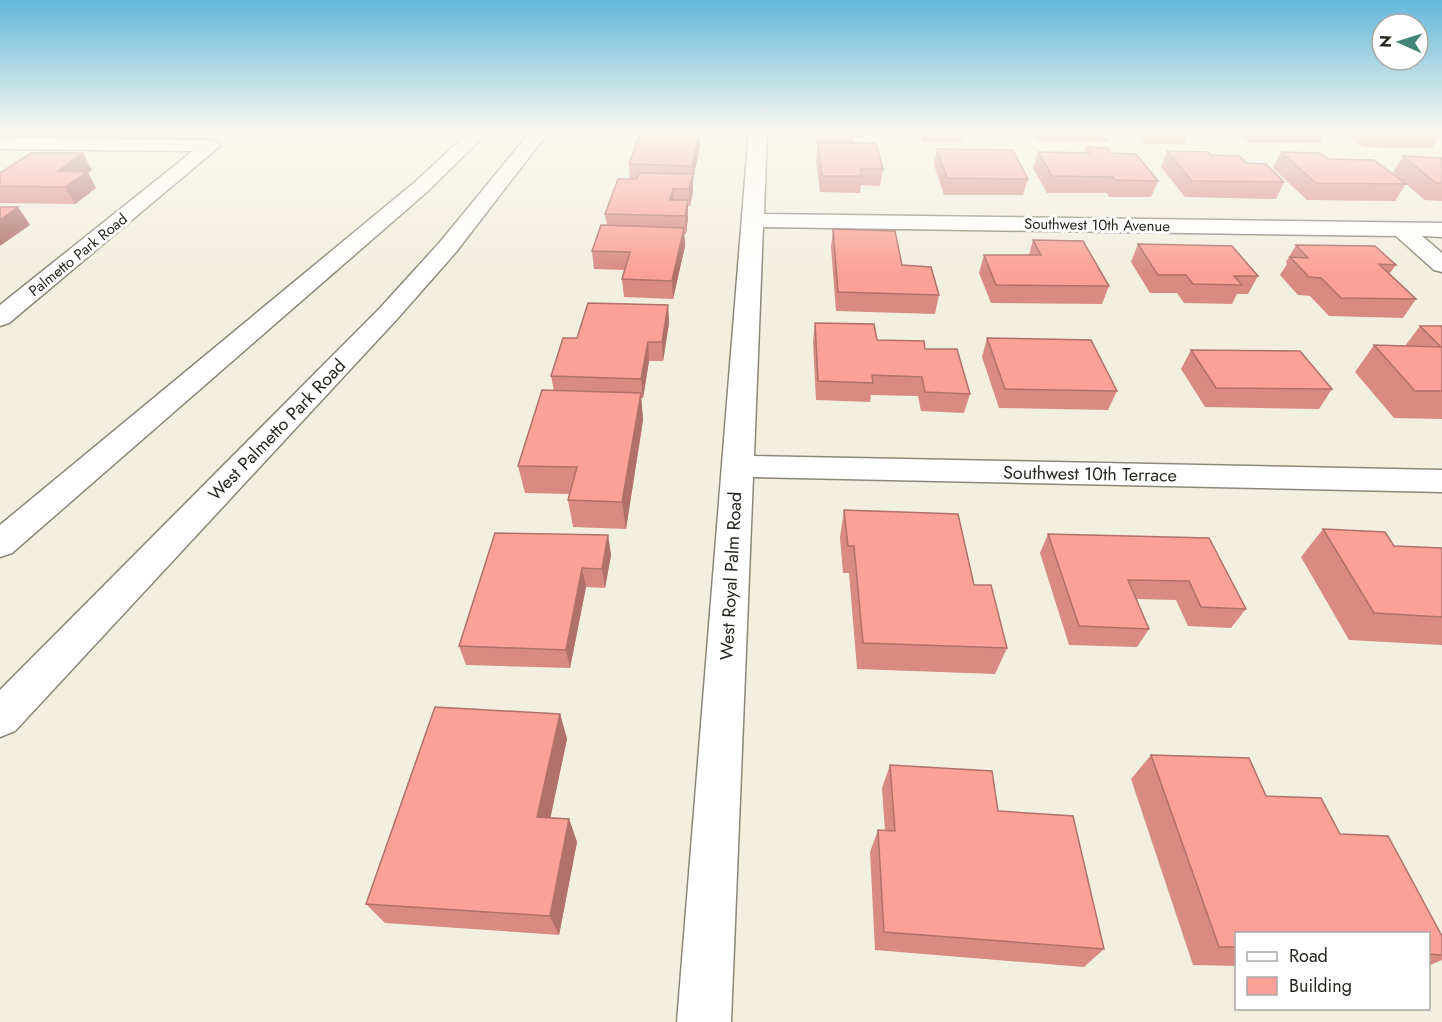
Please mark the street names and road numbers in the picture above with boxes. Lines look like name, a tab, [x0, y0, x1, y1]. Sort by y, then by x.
street label: Palmetto Park Road	[24, 208, 132, 302]
street label: Southwest 10th Avenue	[1024, 213, 1170, 237]
street label: West Palmetto Park Road	[202, 353, 352, 507]
street label: Southwest 10th Terrace	[1003, 459, 1177, 489]
street label: West Royal Palm Road	[714, 491, 748, 661]

